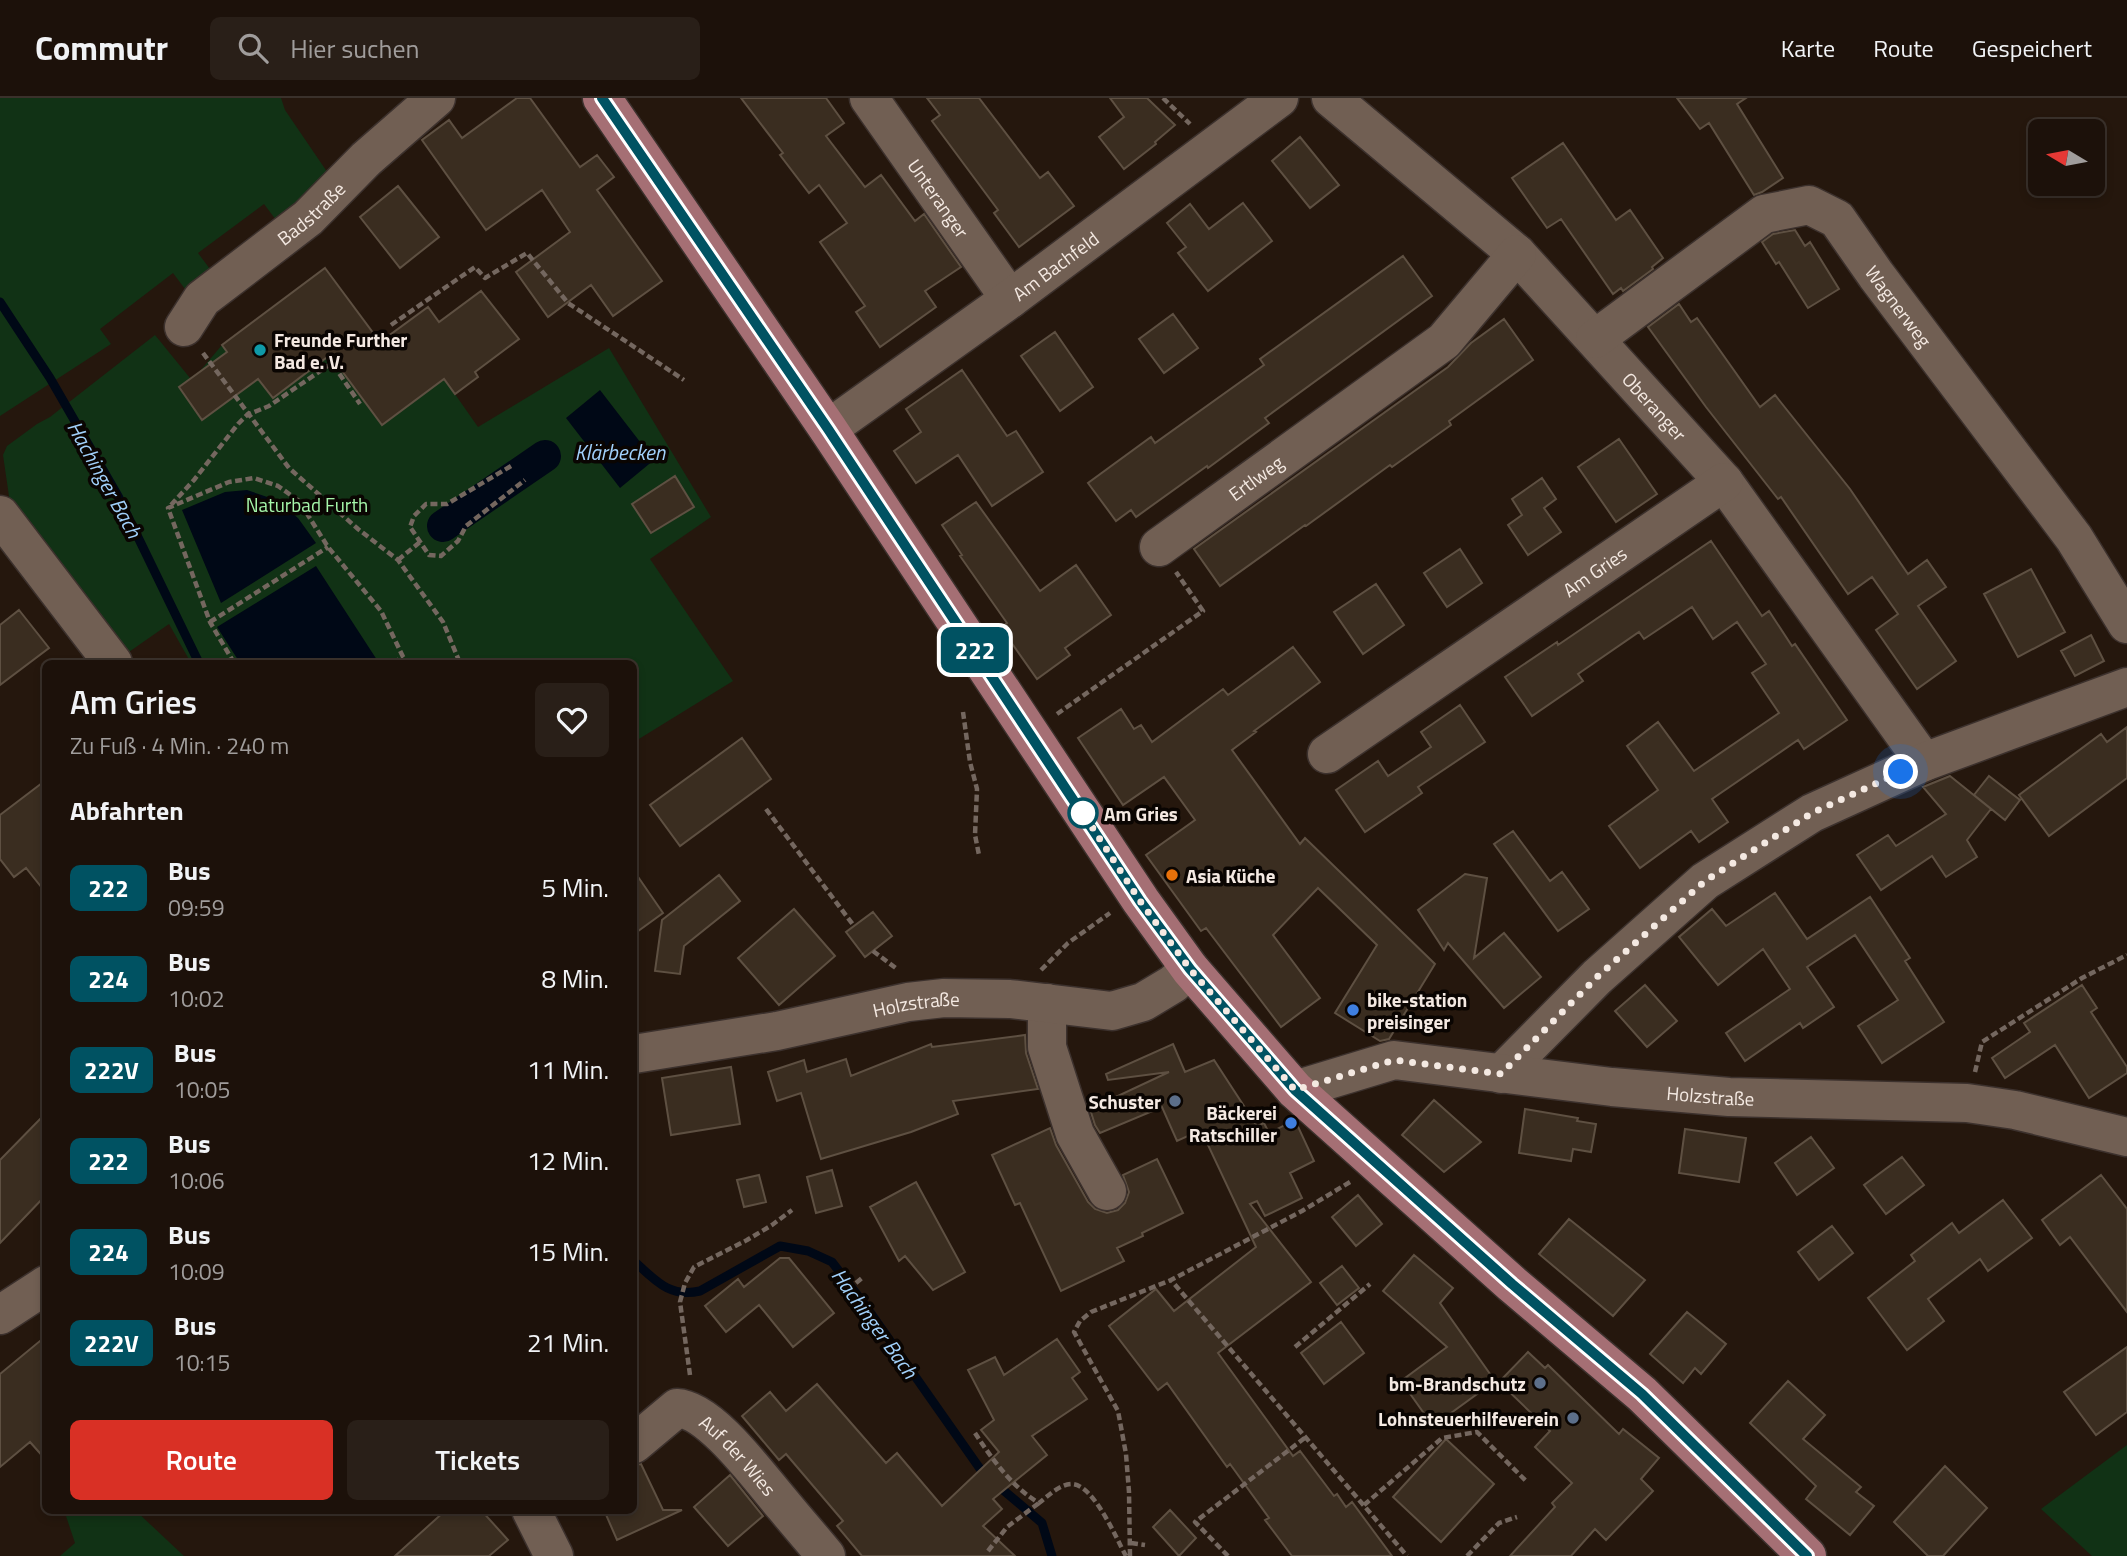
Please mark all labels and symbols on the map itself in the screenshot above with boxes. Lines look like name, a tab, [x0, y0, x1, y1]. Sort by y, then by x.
north arrow	[2028, 119, 2105, 196]
street label: Unteranger	[901, 152, 977, 244]
street label: Badstraße	[270, 174, 351, 252]
street label: Am Bachfeld	[1006, 223, 1104, 307]
street label: Wagnerweg	[1859, 259, 1940, 353]
place label: Freunde Further Bad e. V.	[274, 325, 407, 376]
marker: Freunde Further Bad e. V.	[252, 342, 268, 358]
street label: Oberanger	[1616, 365, 1694, 447]
water label: Hachinger Bach	[60, 415, 151, 544]
water label: Klärbecken	[575, 436, 666, 468]
street label: Ertlweg	[1222, 447, 1289, 507]
park label: Naturbad Furth	[246, 490, 368, 519]
street label: Am Gries	[1556, 538, 1632, 603]
line badge: 222	[935, 627, 1015, 673]
your location	[1883, 754, 1918, 789]
marker: Am Gries	[1068, 798, 1098, 828]
place label: Am Gries	[1104, 799, 1178, 828]
place label: Asia Küche	[1186, 861, 1276, 890]
marker: Asia Küche	[1164, 867, 1180, 883]
street label: Holzstraße	[870, 983, 960, 1024]
place label: bike-station preisinger	[1367, 985, 1467, 1036]
marker: bike-station preisinger	[1345, 1002, 1361, 1018]
street label: Holzstraße	[1665, 1077, 1755, 1112]
place label: Schuster	[1089, 1087, 1161, 1116]
marker: Schuster	[1167, 1093, 1183, 1109]
place label: Bäckerei Ratschiller	[1189, 1098, 1277, 1149]
marker: Bäckerei Ratschiller	[1283, 1115, 1299, 1131]
water label: Hachinger Bach	[824, 1261, 926, 1385]
place label: bm-Brandschutz	[1389, 1369, 1526, 1398]
marker: bm-Brandschutz	[1532, 1375, 1548, 1391]
place label: Lohnsteuerhilfeverein	[1378, 1404, 1559, 1433]
street label: Auf der Wies	[694, 1407, 784, 1502]
marker: Lohnsteuerhilfeverein	[1565, 1410, 1581, 1426]

